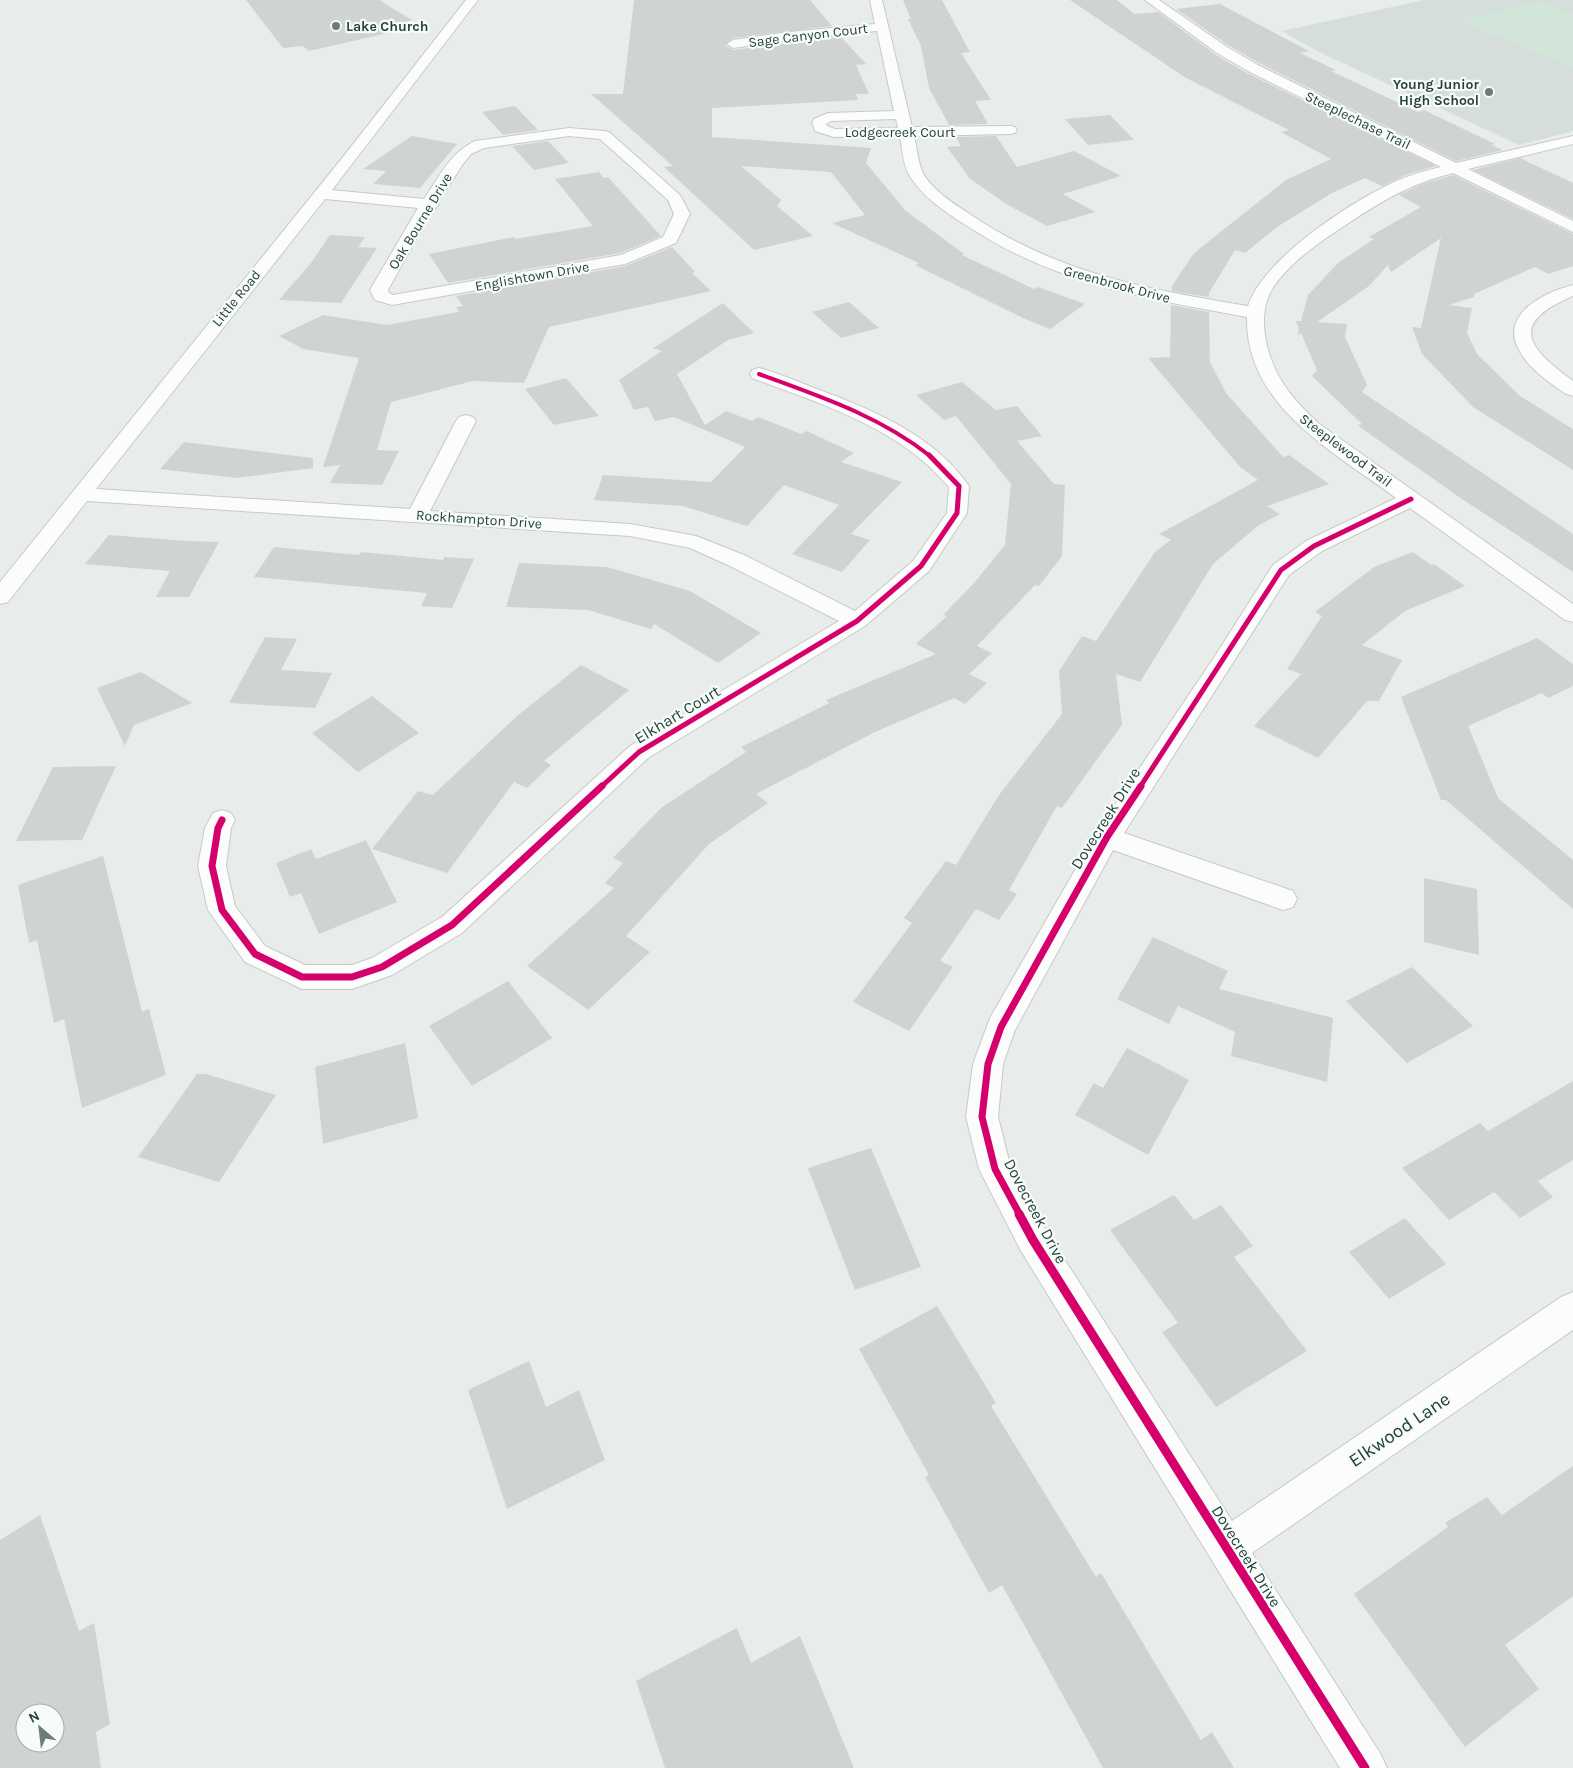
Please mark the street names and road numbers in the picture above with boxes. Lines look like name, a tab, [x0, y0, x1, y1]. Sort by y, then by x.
street label: Sage Canyon Court	[747, 20, 869, 51]
street label: Steeplechase Trail	[1302, 87, 1413, 153]
street label: Lodgecreek Court	[845, 124, 955, 141]
street label: Oak Bourne Drive	[385, 170, 456, 273]
street label: Englishtown Drive	[474, 258, 591, 295]
street label: Greenbrook Drive	[1062, 262, 1172, 307]
street label: Little Road	[208, 267, 264, 330]
street label: Steeplewood Trail	[1296, 410, 1395, 491]
street label: Rockhampton Drive	[415, 507, 542, 532]
street label: Elkhart Court	[631, 681, 724, 747]
street label: Dovecreek Drive	[1067, 764, 1144, 873]
street label: Dovecreek Drive	[1000, 1155, 1071, 1267]
street label: Elkwood Lane	[1345, 1388, 1454, 1472]
street label: Dovecreek Drive	[1208, 1502, 1285, 1611]

